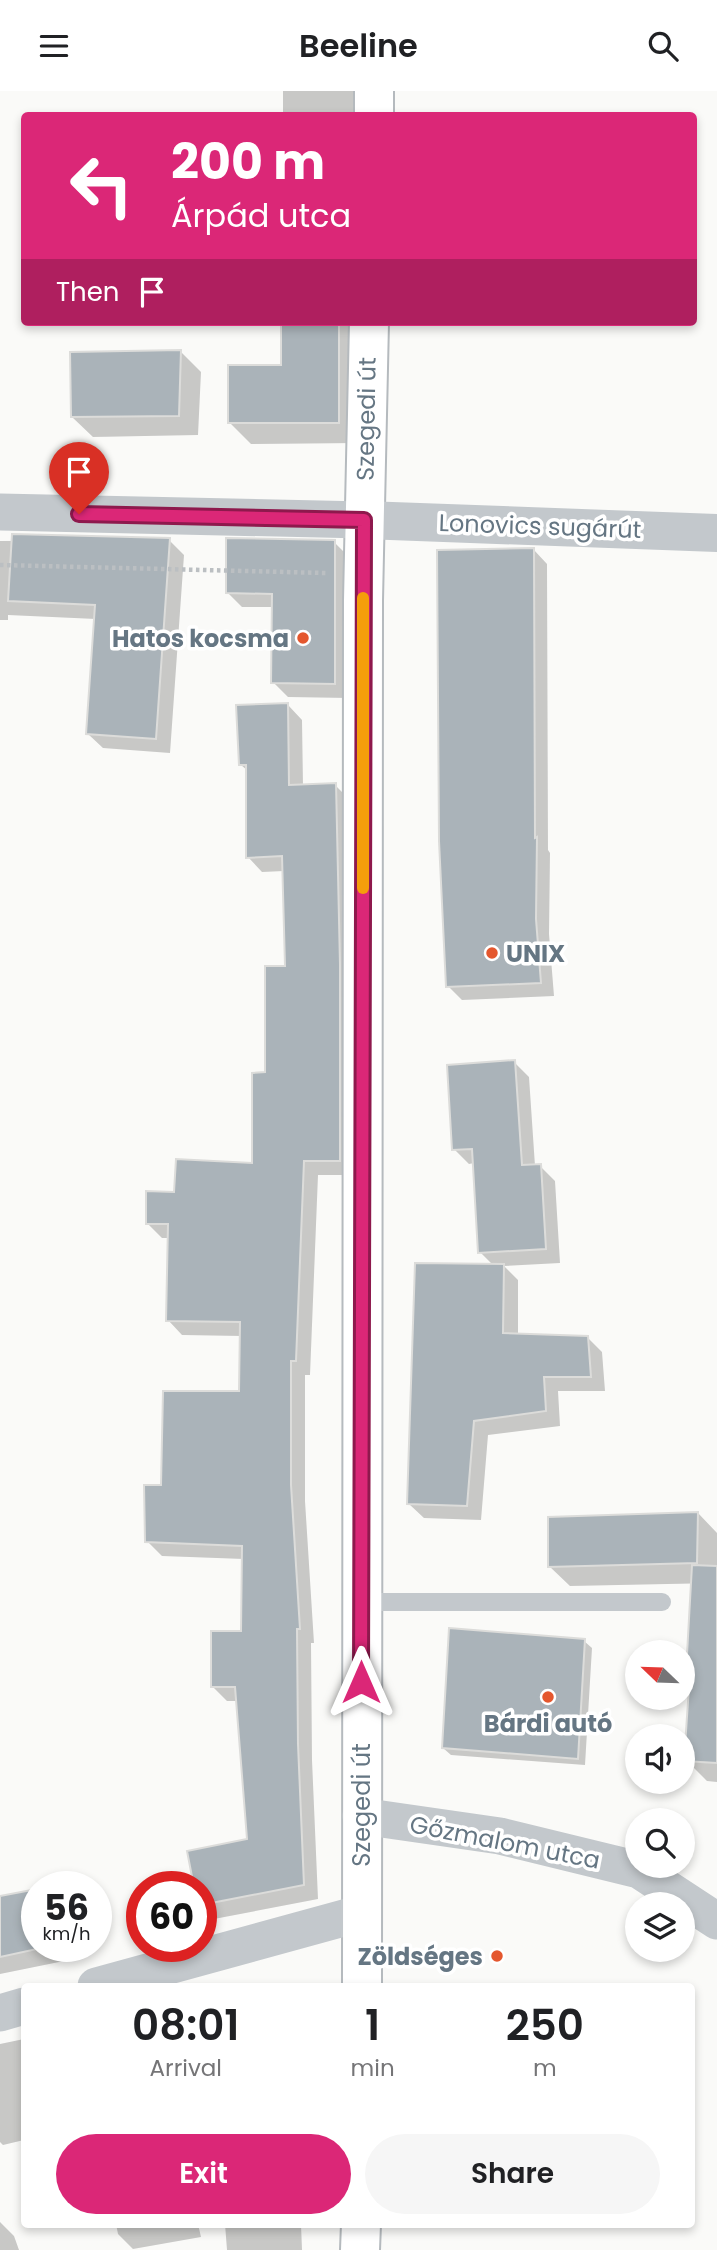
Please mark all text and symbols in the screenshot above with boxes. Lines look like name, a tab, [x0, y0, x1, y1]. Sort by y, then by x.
text: Beeline	[299, 23, 418, 68]
icon: menu	[35, 27, 73, 65]
icon: search	[644, 27, 682, 65]
text: 200 m	[171, 128, 325, 196]
icon: left	[56, 140, 147, 231]
text: Árpád utca	[171, 193, 351, 238]
icon: arrive	[133, 273, 171, 311]
text: Then	[56, 274, 119, 310]
street label: Szegedi út	[348, 357, 384, 481]
pin	[49, 442, 109, 514]
icon: arrive	[60, 453, 98, 491]
street label: Lonovics sugárút	[438, 506, 642, 546]
place label: Hatos kocsma	[112, 622, 289, 655]
marker: Hatos kocsma	[295, 630, 311, 646]
place label: UNIX	[506, 937, 565, 970]
marker: UNIX	[484, 945, 500, 961]
north arrow	[625, 1640, 695, 1710]
map controls	[625, 1640, 695, 1962]
position arrow	[324, 1645, 398, 1719]
marker: Bárdi autó	[540, 1689, 556, 1705]
place label: Bárdi autó	[484, 1707, 612, 1740]
button: sound	[625, 1724, 695, 1794]
street label: Szegedi út	[345, 1743, 378, 1867]
street label: Gőzmalom utca	[407, 1807, 603, 1877]
button: search	[625, 1808, 695, 1878]
speed limit sign: 60	[126, 1871, 217, 1962]
text: 56	[44, 1883, 89, 1932]
button: layers	[625, 1892, 695, 1962]
text: km/h	[43, 1921, 90, 1946]
place label: Zöldséges	[357, 1940, 483, 1973]
marker: Zöldséges	[489, 1948, 505, 1964]
text: 08:01	[132, 1996, 240, 2055]
text: 1	[365, 1996, 380, 2055]
text: 250	[506, 1996, 584, 2055]
text: Arrival	[150, 2052, 222, 2084]
text: min	[351, 2052, 395, 2084]
text: m	[533, 2052, 557, 2084]
button: Exit	[56, 2134, 351, 2214]
button: Share	[365, 2134, 660, 2214]

